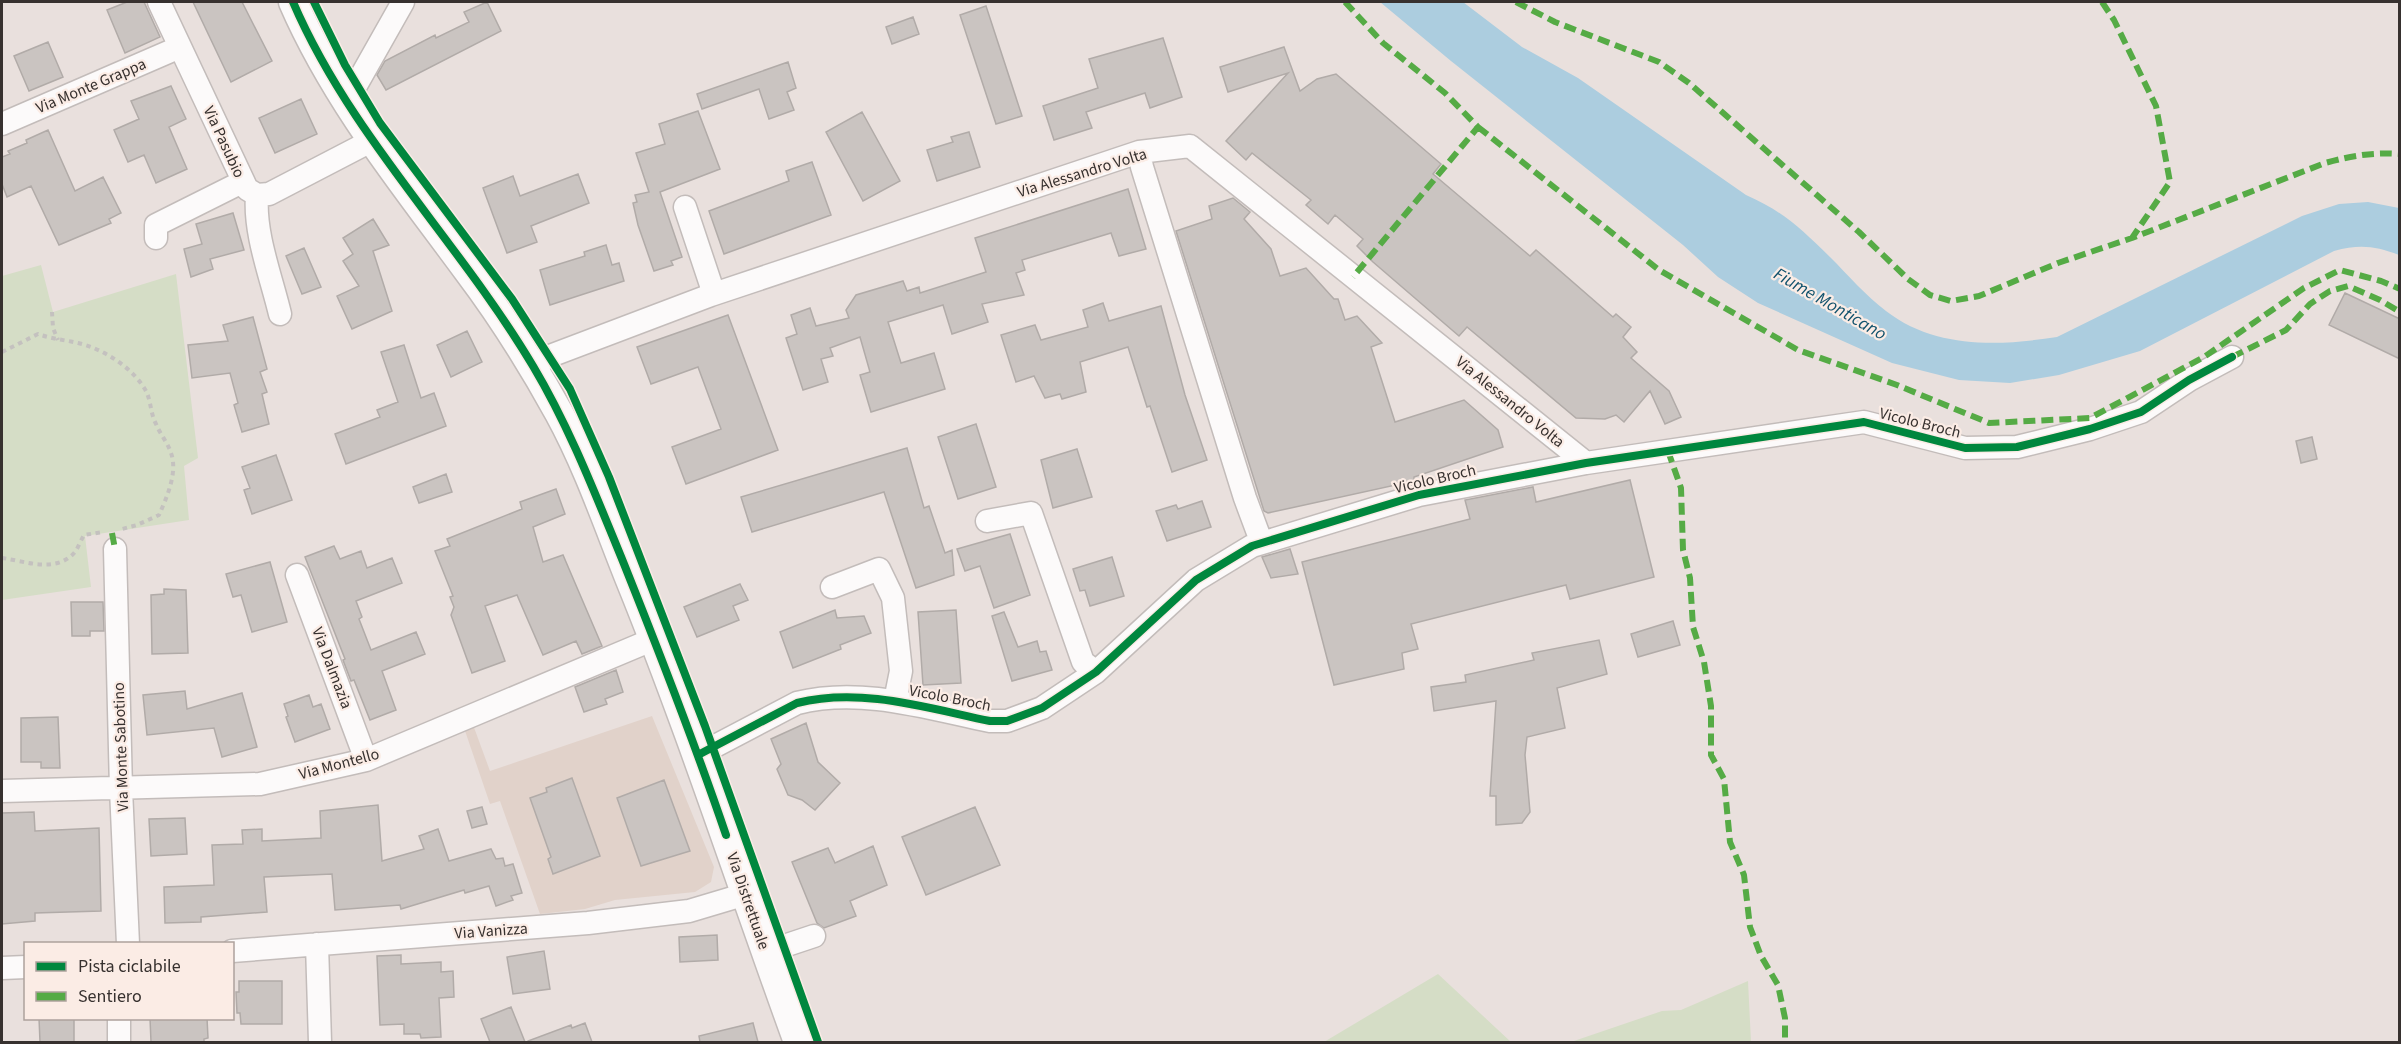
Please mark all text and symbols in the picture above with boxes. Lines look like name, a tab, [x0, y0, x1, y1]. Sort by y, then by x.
street label: Via Monte Grappa	[33, 53, 149, 119]
street label: Via Pasubio	[198, 103, 250, 181]
street label: Via Alessandro Volta	[1015, 143, 1149, 203]
water label: Fiume Monticano	[1769, 262, 1891, 346]
street label: Via Alessandro Volta	[1451, 351, 1569, 453]
street label: Vicolo Broch	[1877, 402, 1963, 444]
street label: Vicolo Broch	[1392, 459, 1478, 499]
street label: Via Dalmazia	[306, 624, 358, 712]
street label: Vicolo Broch	[907, 679, 993, 717]
street label: Via Monte Sabotino	[108, 682, 134, 812]
street label: Via Montello	[296, 743, 382, 785]
street label: Via Distrettuale	[721, 849, 775, 953]
street label: Via Vanizza	[454, 917, 528, 945]
legend	[24, 942, 234, 1020]
text: Pista ciclabile	[78, 954, 181, 979]
text: Sentiero	[78, 984, 142, 1009]

